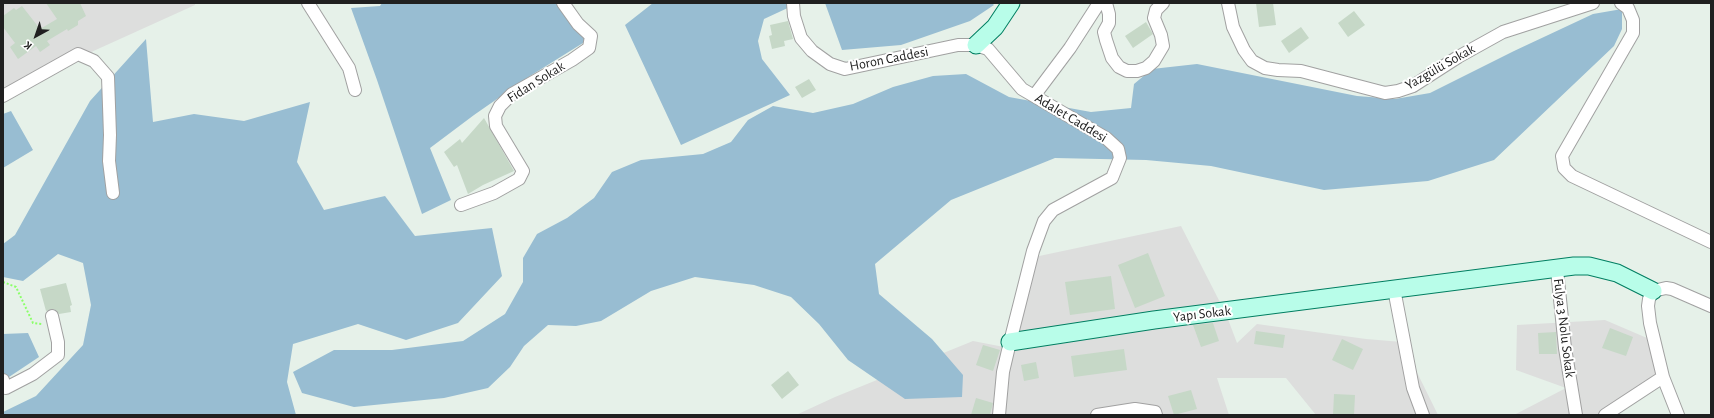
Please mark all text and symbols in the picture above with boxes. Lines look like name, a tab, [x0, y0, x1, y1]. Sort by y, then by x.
north arrow	[16, 16, 56, 56]
text: K	[22, 39, 34, 52]
street label: Yazgülü Sokak	[1402, 40, 1478, 94]
street label: Horon Caddesi	[848, 43, 930, 75]
street label: Fidan Sokak	[504, 58, 568, 106]
street label: Adalet Caddesi	[1032, 90, 1110, 146]
street label: Fulya 3 Nolu Sokak	[1550, 277, 1578, 379]
street label: Yapı Sokak	[1172, 302, 1232, 326]

